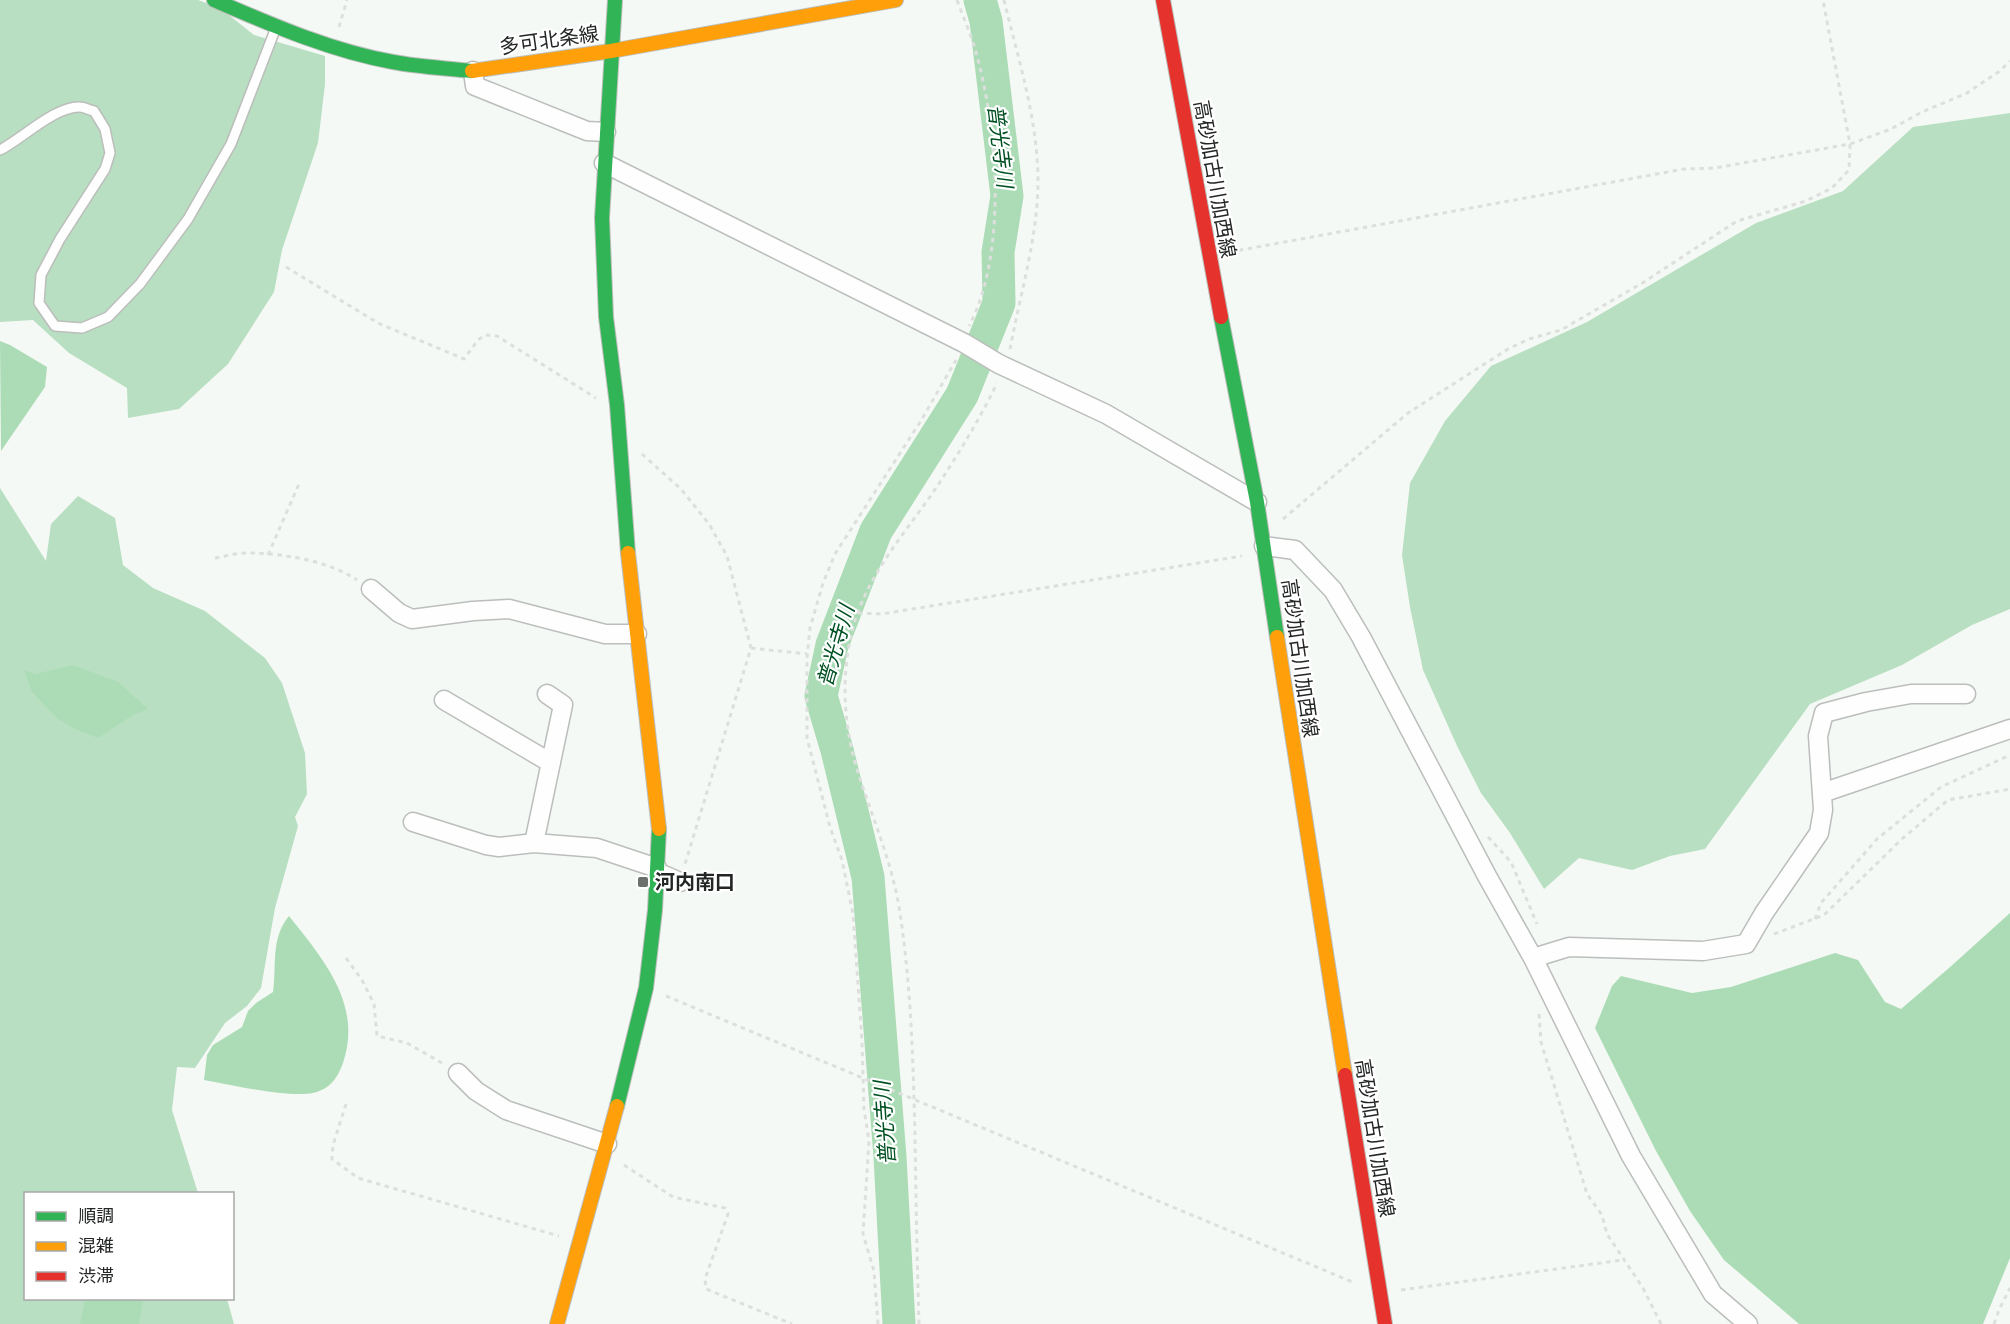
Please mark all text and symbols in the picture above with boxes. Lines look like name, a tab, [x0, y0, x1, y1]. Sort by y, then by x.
street label: 多可北条線	[498, 19, 600, 60]
street label: 高砂加古川加西線	[1188, 98, 1243, 260]
water label: 普光寺川	[982, 102, 1020, 191]
street label: 高砂加古川加西線	[1276, 577, 1325, 739]
water label: 普光寺川	[810, 600, 861, 690]
place label: 河内南口	[655, 868, 735, 895]
marker: 河内南口	[636, 875, 650, 889]
street label: 高砂加古川加西線	[1350, 1057, 1401, 1219]
water label: 普光寺川	[867, 1078, 901, 1166]
legend	[24, 1192, 234, 1300]
text: 順調	[78, 1204, 114, 1227]
text: 混雑	[78, 1234, 114, 1257]
text: 渋滞	[78, 1264, 114, 1287]

